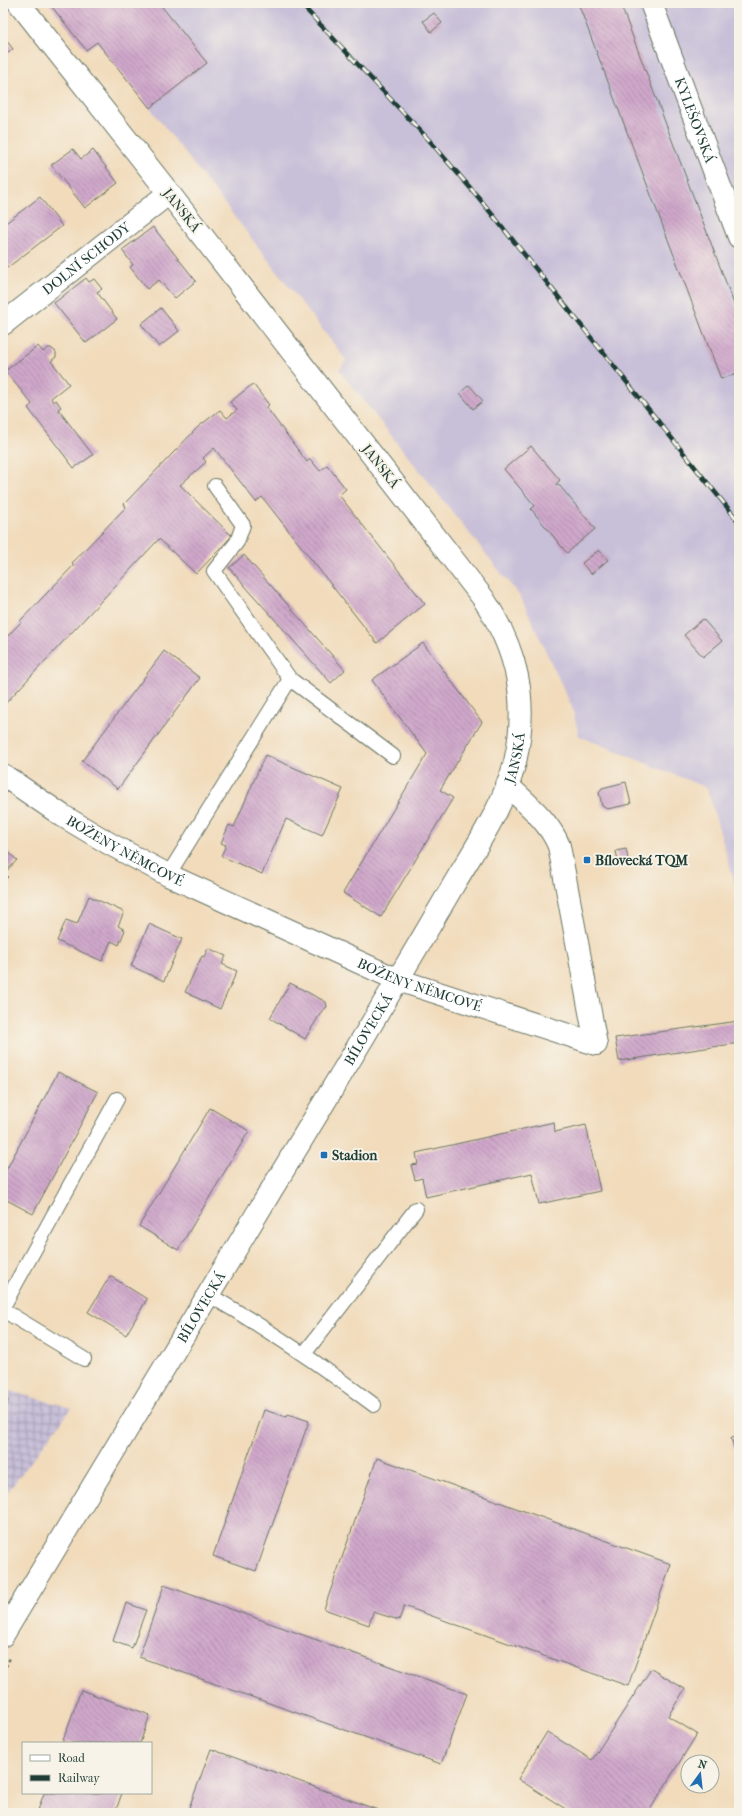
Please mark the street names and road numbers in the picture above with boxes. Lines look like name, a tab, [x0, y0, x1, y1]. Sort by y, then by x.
street label: KYLEŠOVSKÁ	[671, 75, 720, 166]
street label: JANSKÁ	[159, 183, 205, 236]
street label: DOLNÍ SCHODY	[39, 218, 134, 299]
street label: JANSKÁ	[358, 439, 404, 492]
street label: JANSKÁ	[501, 731, 529, 787]
street label: BOŽENY NĚMCOVÉ	[63, 812, 187, 890]
street label: BOŽENY NĚMCOVÉ	[355, 955, 485, 1016]
street label: BÍLOVECKÁ	[341, 990, 397, 1069]
street label: BÍLOVECKÁ	[174, 1267, 230, 1346]

